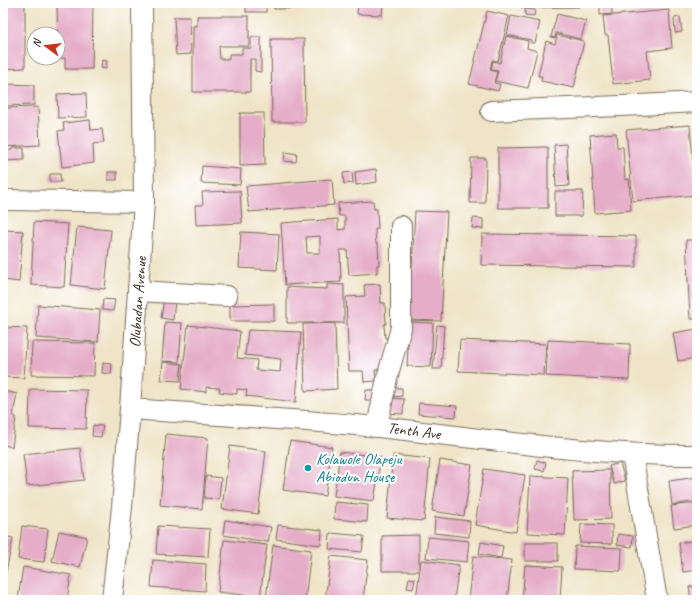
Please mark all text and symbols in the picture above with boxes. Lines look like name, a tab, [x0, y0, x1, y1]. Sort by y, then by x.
north arrow	[26, 26, 66, 66]
text: N	[29, 36, 45, 49]
street label: Olubadan Avenue	[125, 254, 151, 348]
street label: Tenth Ave	[386, 418, 443, 444]
place label: Kolawole Olapeju Abiodun House	[316, 449, 403, 487]
marker: Kolawole Olapeju Abiodun House	[303, 463, 313, 473]

